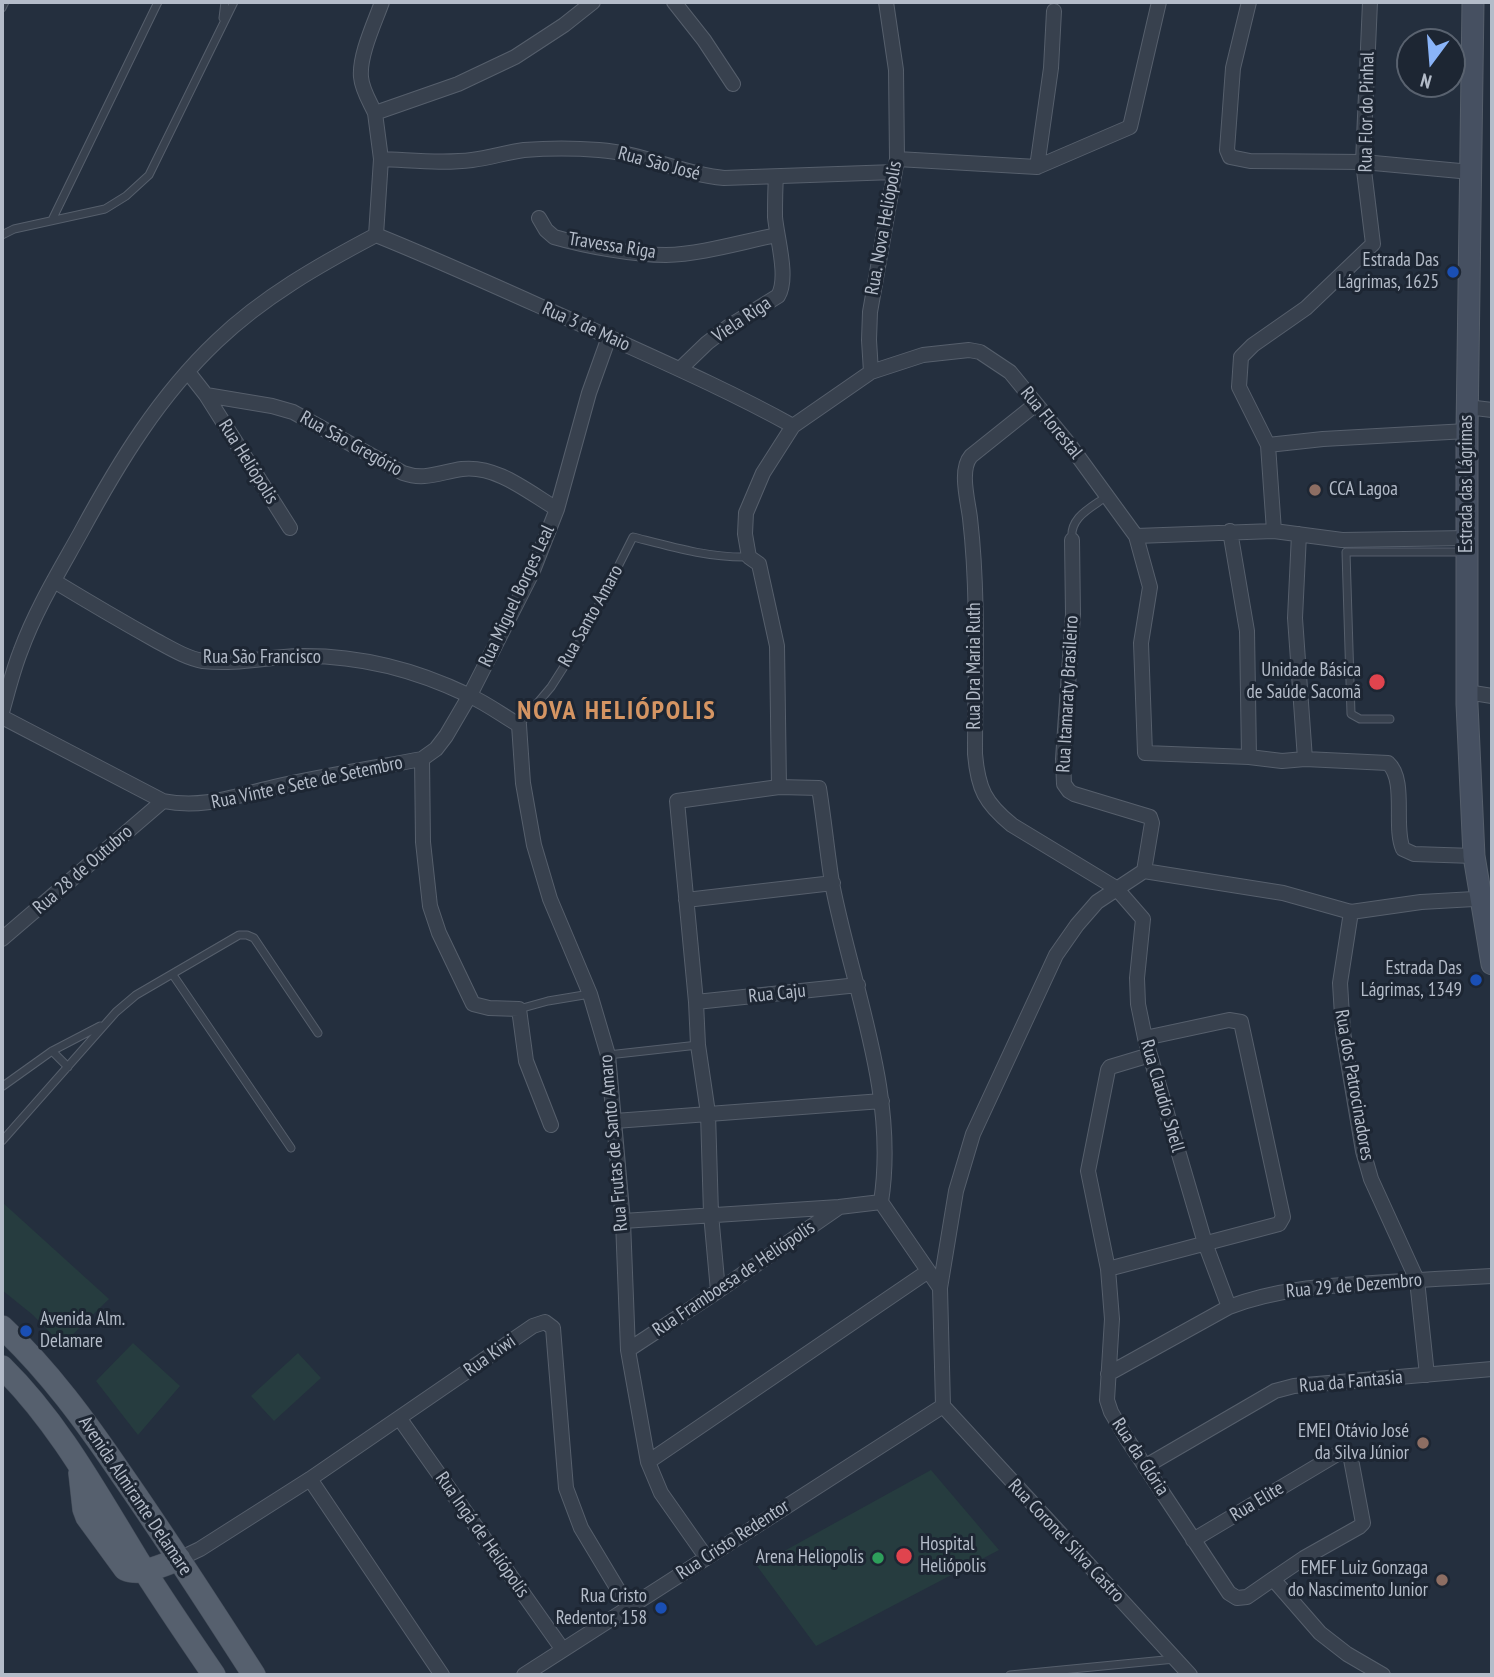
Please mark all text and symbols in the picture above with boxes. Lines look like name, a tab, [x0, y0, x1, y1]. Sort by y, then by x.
north arrow	[1396, 28, 1466, 98]
street label: Rua Flor do Pinhal	[1355, 52, 1379, 172]
text: N	[1418, 68, 1434, 94]
street label: Rua São José	[615, 142, 703, 186]
street label: Rua. Nova Heliópolis	[861, 159, 907, 297]
street label: Travessa Riga	[567, 228, 657, 264]
place label: Estrada Das Lágrimas, 1625	[1338, 250, 1439, 294]
marker: Estrada Das Lágrimas, 1625	[1445, 264, 1461, 280]
street label: Viela Riga	[708, 292, 776, 348]
street label: Rua 3 de Maio	[539, 298, 633, 356]
street label: Rua Florestal	[1015, 382, 1087, 464]
street label: Rua São Gregório	[296, 407, 406, 481]
street label: Estrada das Lágrimas	[1456, 415, 1478, 553]
street label: Rua Heliópolis	[213, 416, 283, 508]
place label: CCA Lagoa	[1329, 479, 1398, 501]
marker: CCA Lagoa	[1307, 482, 1323, 498]
street label: Rua Miguel Borges Leal	[474, 522, 560, 670]
street label: Rua Santo Amaro	[554, 561, 628, 671]
street label: Rua Dra Maria Ruth	[964, 602, 986, 730]
street label: Rua Itamaraty Brasileiro	[1052, 615, 1084, 773]
street label: Rua São Francisco	[203, 647, 321, 669]
place label: Unidade Básica de Saúde Sacomã	[1246, 660, 1361, 704]
marker: Unidade Básica de Saúde Sacomã	[1367, 672, 1387, 692]
district label: NOVA HELIÓPOLIS	[519, 696, 715, 728]
street label: Rua Vinte e Sete de Setembro	[209, 752, 405, 814]
street label: Rua 28 de Outubro	[29, 821, 137, 919]
place label: Estrada Das Lágrimas, 1349	[1361, 958, 1462, 1002]
marker: Estrada Das Lágrimas, 1349	[1468, 972, 1484, 988]
street label: Rua Caju	[747, 980, 807, 1008]
street label: Rua dos Patrocinadores	[1329, 1008, 1379, 1162]
street label: Rua Claudio Shell	[1135, 1037, 1189, 1155]
street label: Rua Frutas de Santo Amaro	[595, 1054, 633, 1232]
street label: Rua Framboesa de Heliópolis	[649, 1216, 819, 1342]
street label: Rua 29 de Dezembro	[1285, 1269, 1423, 1303]
place label: Avenida Alm. Delamare	[40, 1309, 125, 1353]
marker: Avenida Alm. Delamare	[18, 1323, 34, 1339]
street label: Rua Kiwi	[460, 1330, 520, 1382]
street label: Rua da Fantasia	[1298, 1366, 1404, 1398]
street label: Avenida Almirante Delamare	[73, 1412, 197, 1580]
street label: Rua da Glória	[1107, 1414, 1173, 1500]
place label: EMEI Otávio José da Silva Júnior	[1298, 1421, 1409, 1465]
marker: EMEI Otávio José da Silva Júnior	[1415, 1435, 1431, 1451]
street label: Rua Ingá de Heliópolis	[430, 1468, 534, 1602]
street label: Rua Coronel Silva Castro	[1003, 1475, 1129, 1607]
street label: Rua Elite	[1226, 1477, 1288, 1527]
street label: Rua Cristo Redentor	[672, 1495, 794, 1585]
place label: Hospital Heliópolis	[920, 1534, 986, 1578]
marker: Hospital Heliópolis	[894, 1546, 914, 1566]
place label: Arena Heliopolis	[756, 1547, 864, 1569]
marker: Arena Heliopolis	[870, 1550, 886, 1566]
place label: EMEF Luiz Gonzaga do Nascimento Junior	[1288, 1558, 1428, 1602]
marker: EMEF Luiz Gonzaga do Nascimento Junior	[1434, 1572, 1450, 1588]
place label: Rua Cristo Redentor, 158	[556, 1586, 647, 1630]
marker: Rua Cristo Redentor, 158	[653, 1600, 669, 1616]

